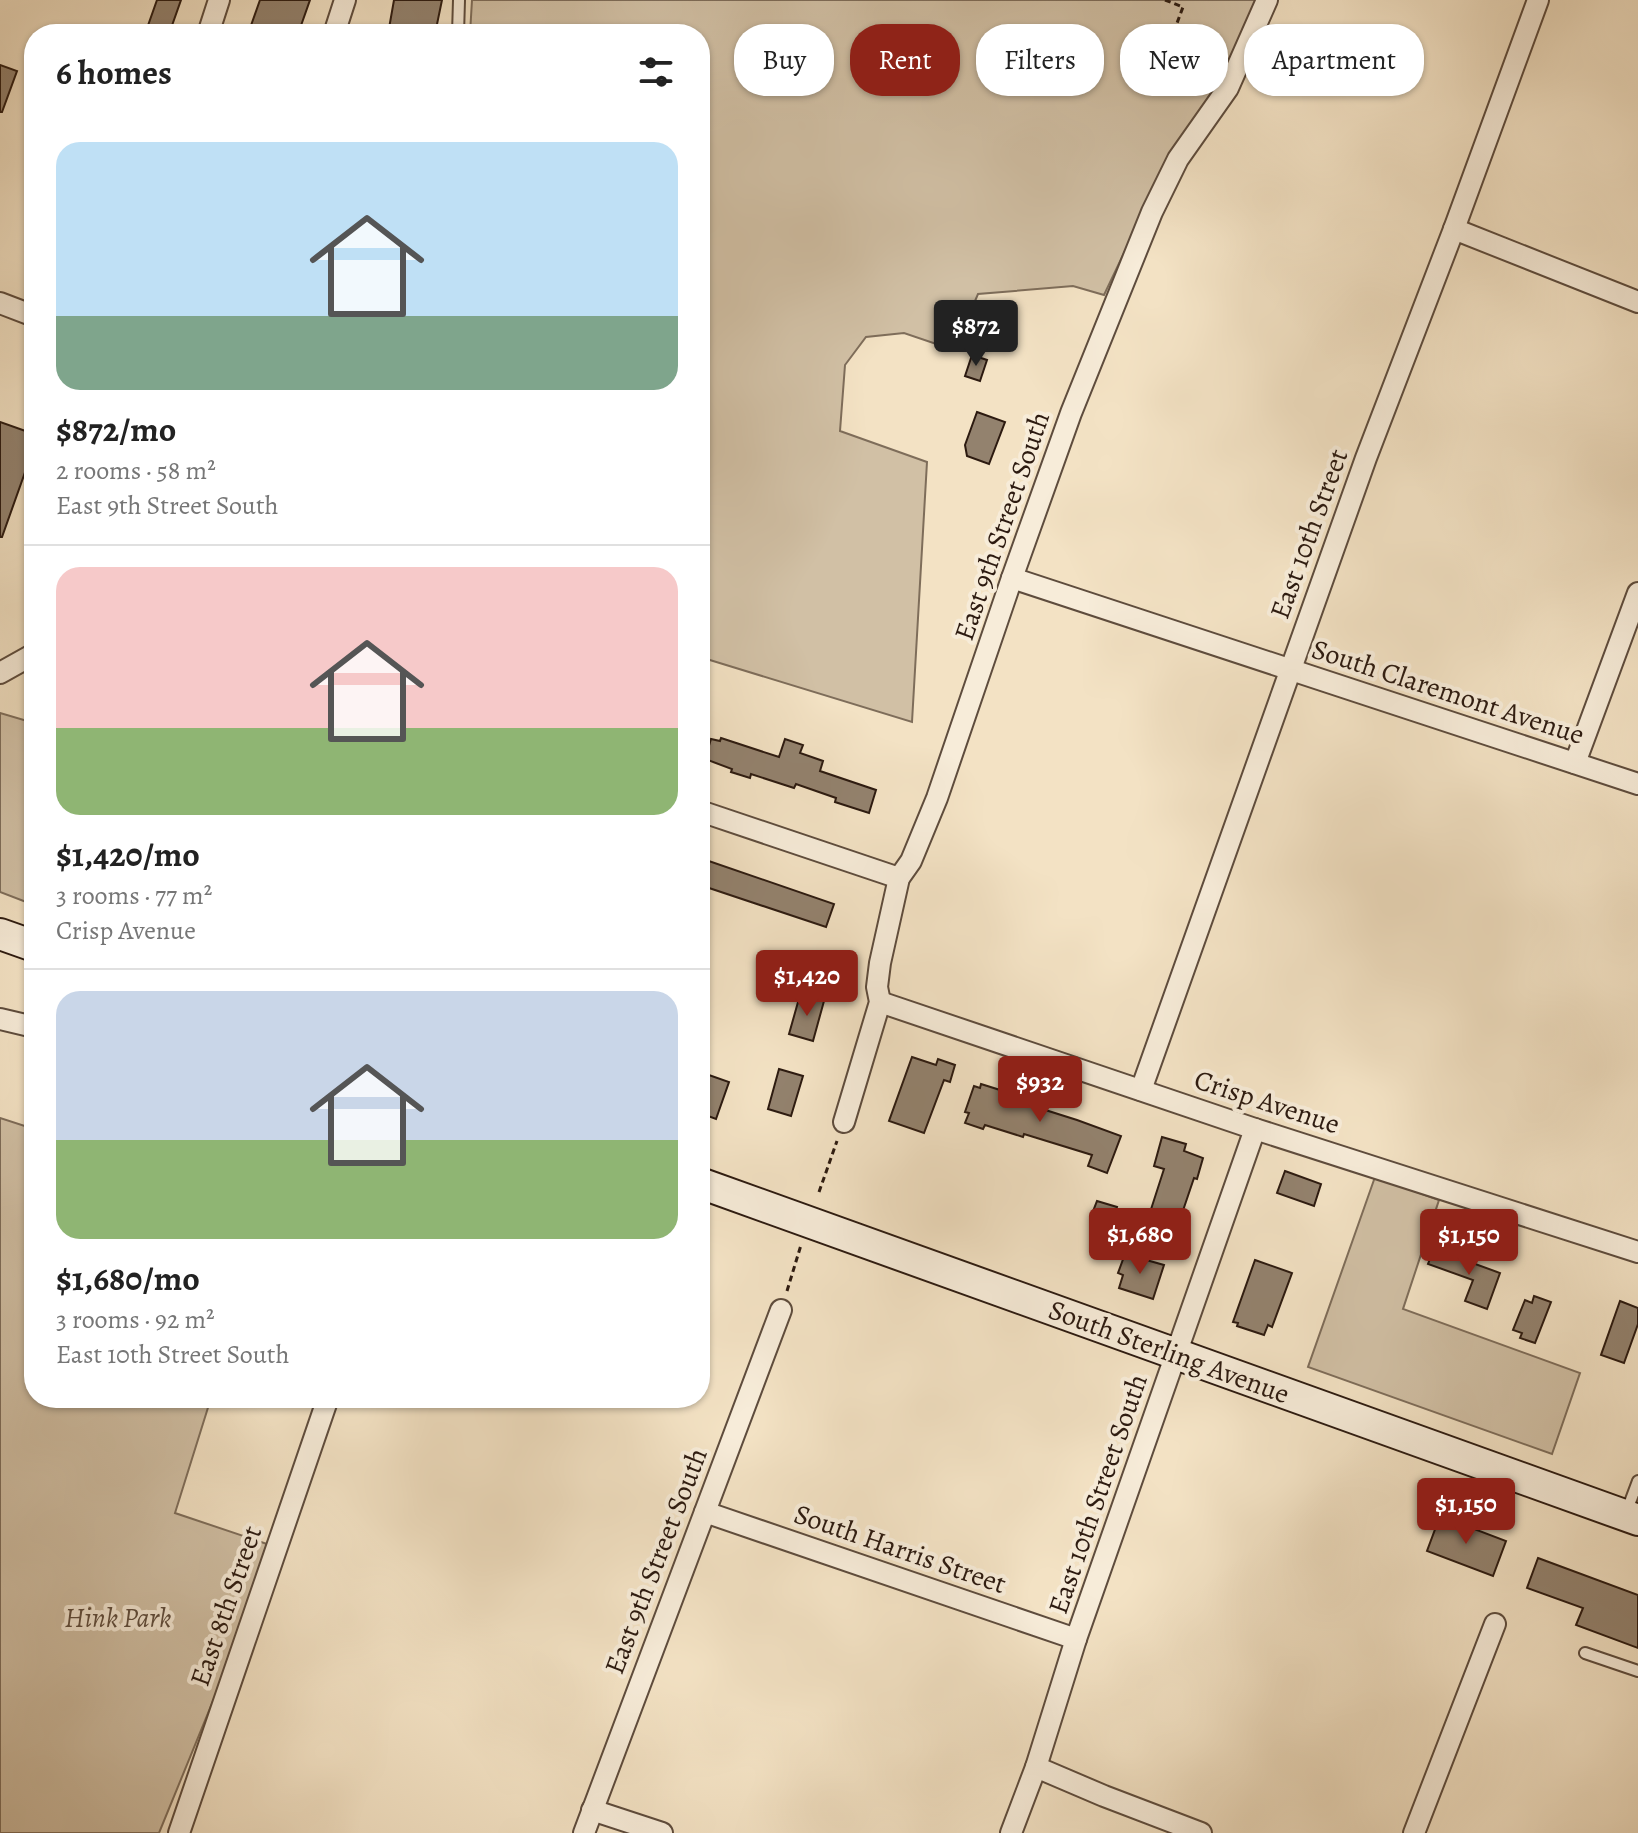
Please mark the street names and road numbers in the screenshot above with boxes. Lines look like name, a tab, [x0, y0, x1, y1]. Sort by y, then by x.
street label: East 9th Street South	[945, 407, 1059, 645]
street label: East 10th Street	[1261, 444, 1357, 624]
street label: South Claremont Avenue	[1307, 630, 1589, 754]
street label: Crisp Avenue	[1190, 1061, 1344, 1143]
street label: South Sterling Avenue	[1043, 1291, 1295, 1413]
street label: East 10th Street South	[1039, 1369, 1157, 1619]
street label: East 9th Street South	[595, 1442, 717, 1680]
street label: South Harris Street	[789, 1495, 1011, 1603]
street label: East 8th Street	[181, 1521, 271, 1691]

